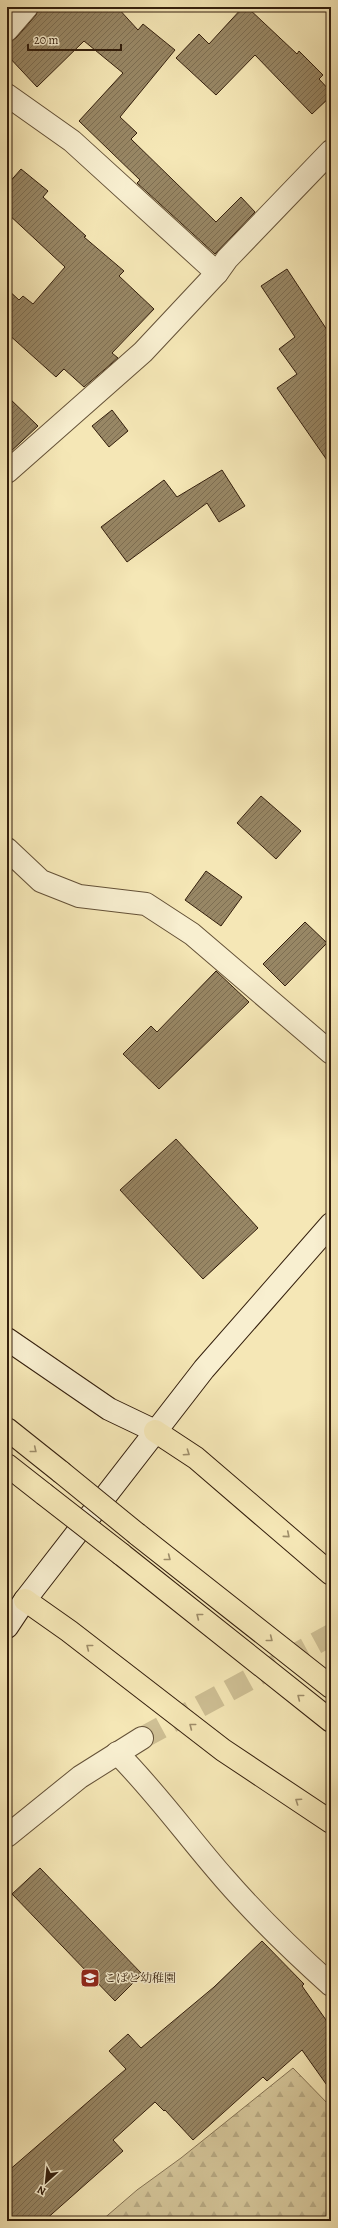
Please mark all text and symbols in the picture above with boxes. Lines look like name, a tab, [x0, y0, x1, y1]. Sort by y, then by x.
scale bar	[28, 26, 121, 52]
text: 20 m	[34, 32, 58, 48]
one-way arrow	[29, 1446, 37, 1453]
one-way arrow	[183, 1448, 190, 1456]
one-way arrow	[283, 1531, 290, 1538]
one-way arrow	[163, 1553, 171, 1560]
one-way arrow	[196, 1614, 203, 1621]
one-way arrow	[265, 1634, 272, 1641]
one-way arrow	[87, 1644, 94, 1651]
one-way arrow	[298, 1694, 305, 1701]
one-way arrow	[190, 1724, 197, 1731]
one-way arrow	[296, 1799, 303, 1806]
school or university icon: こばと幼稚園	[79, 1967, 101, 1989]
place label: こばと幼稚園	[104, 1970, 176, 1986]
north arrow	[26, 2162, 66, 2202]
text: N	[35, 2182, 49, 2199]

